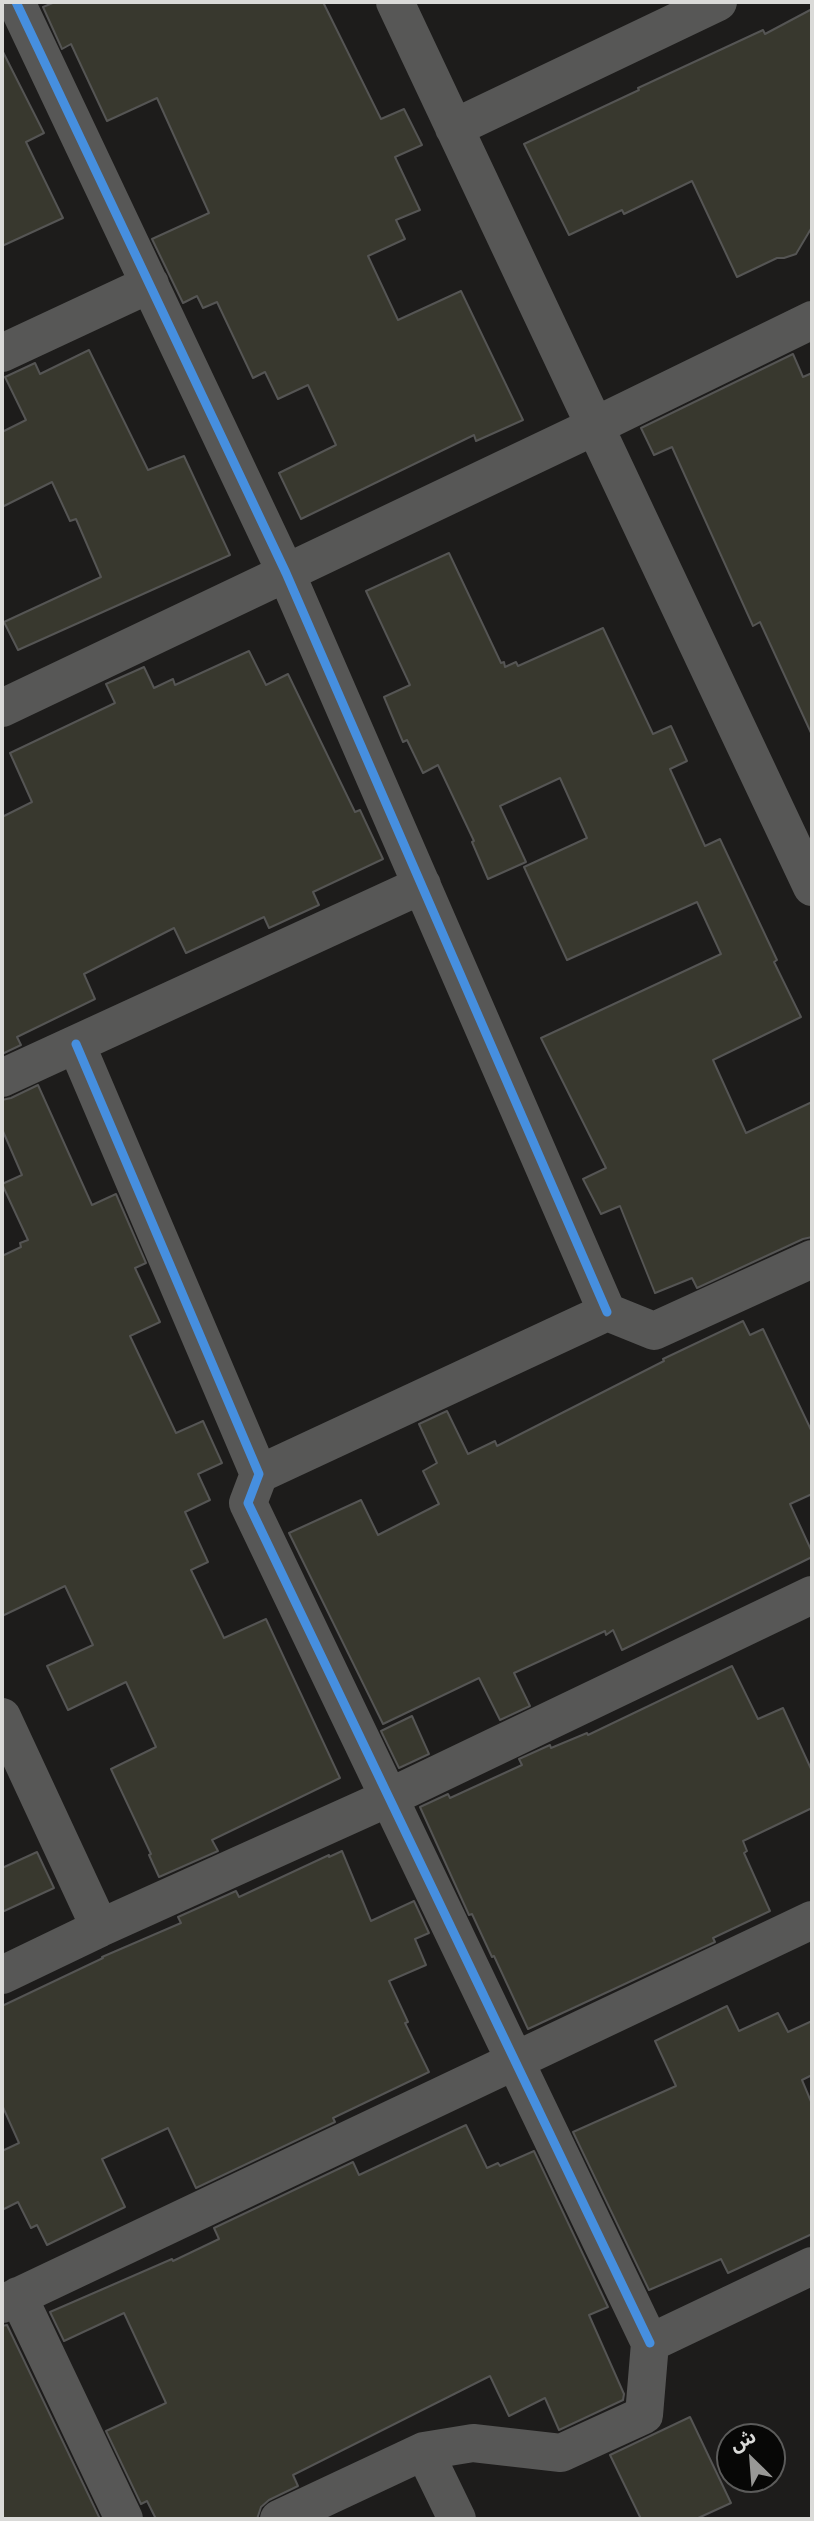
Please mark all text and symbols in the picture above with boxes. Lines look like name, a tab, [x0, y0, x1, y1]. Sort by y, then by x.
north arrow	[716, 2423, 786, 2493]
text: ش	[726, 2423, 760, 2457]

